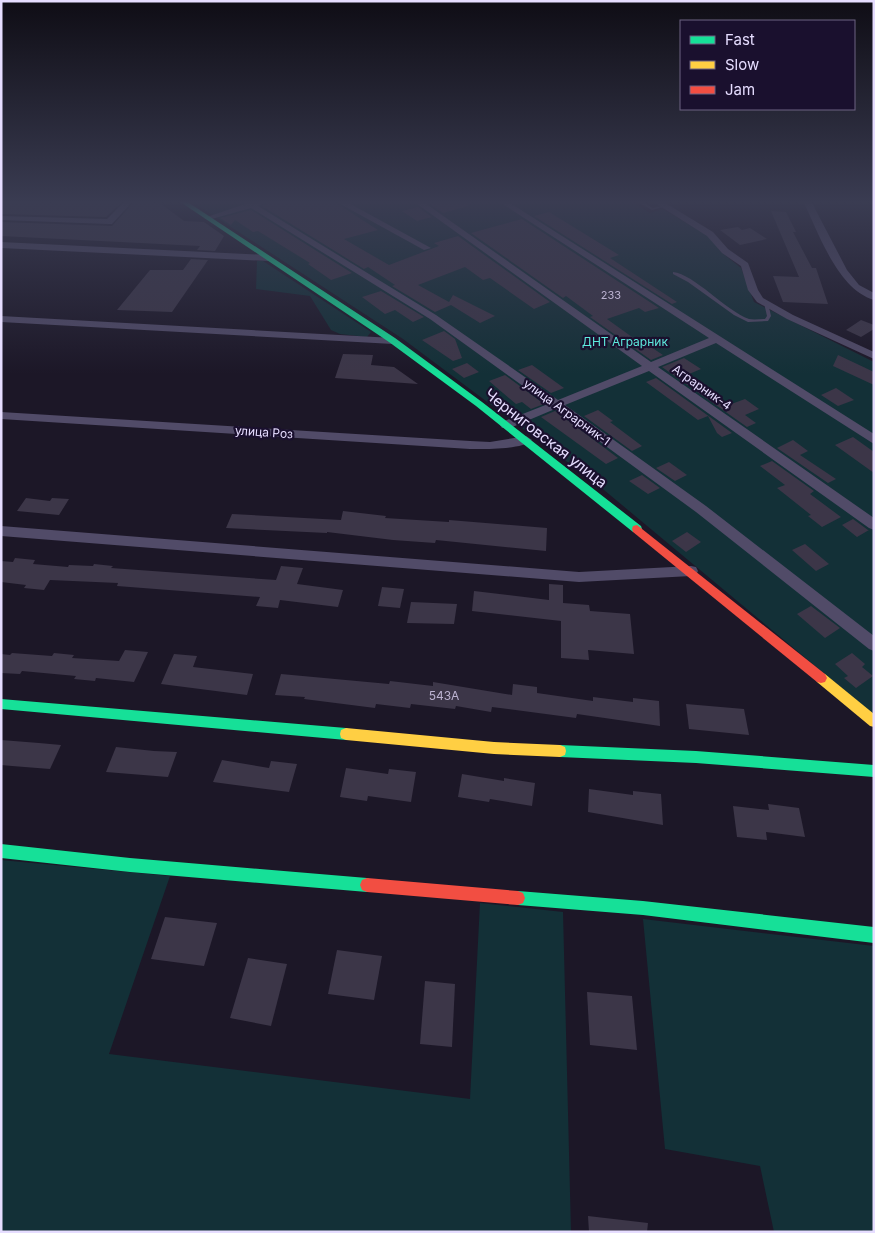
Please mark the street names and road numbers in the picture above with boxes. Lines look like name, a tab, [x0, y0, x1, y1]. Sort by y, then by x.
street label: Аграрник-4	[670, 361, 735, 413]
street label: улица Аграрник-1	[521, 376, 613, 448]
street label: Черниговская улица	[481, 384, 611, 492]
street label: улица Роз	[234, 422, 294, 442]

